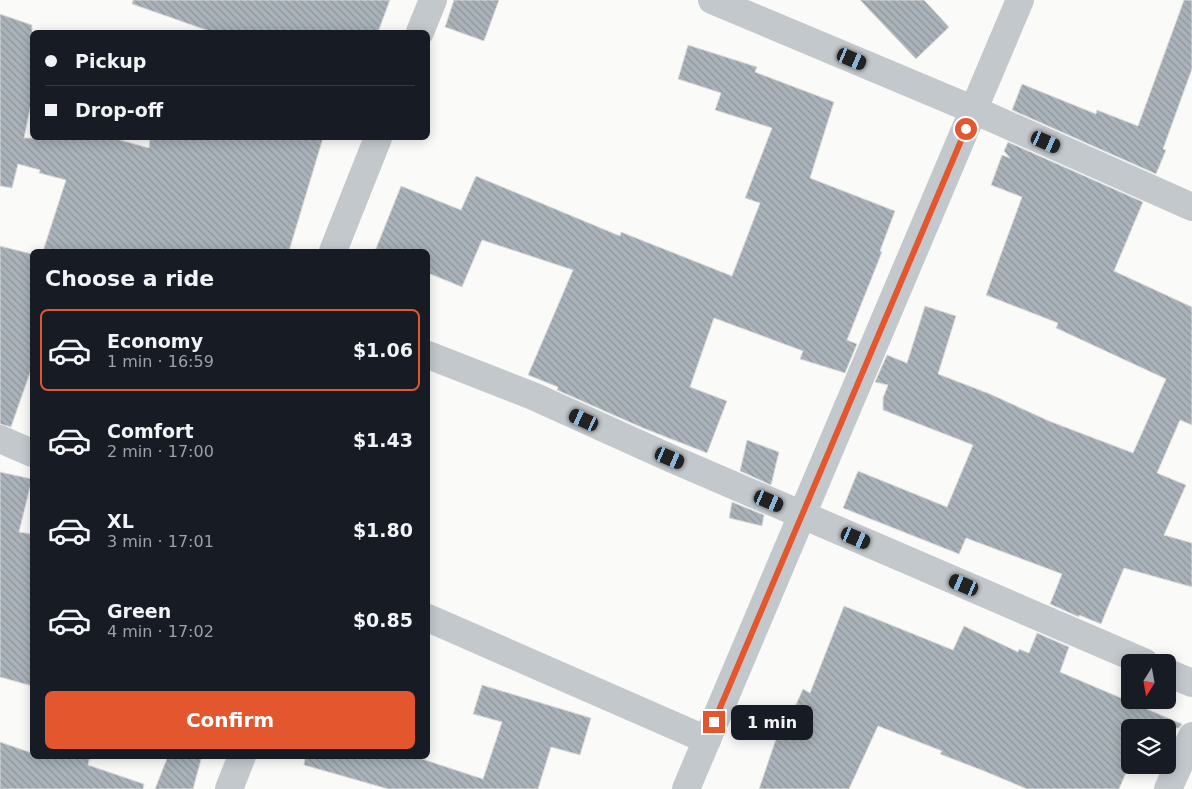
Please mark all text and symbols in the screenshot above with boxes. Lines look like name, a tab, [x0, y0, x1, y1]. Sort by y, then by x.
car	[835, 46, 868, 72]
text: Pickup	[75, 50, 146, 72]
text: Drop-off	[75, 99, 163, 121]
route start	[955, 118, 977, 140]
car	[1029, 129, 1062, 155]
text: Choose a ride	[45, 266, 214, 291]
icon: car	[47, 328, 92, 373]
text: Economy	[107, 330, 203, 352]
text: $1.06	[353, 339, 413, 361]
text: 1 min · 16:59	[107, 352, 214, 371]
car	[567, 407, 600, 433]
icon: car	[47, 418, 92, 463]
text: Comfort	[107, 420, 194, 442]
text: $1.43	[353, 429, 413, 451]
text: 2 min · 17:00	[107, 442, 214, 461]
car	[653, 445, 686, 471]
car	[752, 488, 785, 514]
icon: car	[47, 508, 92, 553]
text: XL	[107, 510, 134, 532]
text: $1.80	[353, 519, 413, 541]
car	[839, 525, 872, 551]
text: 3 min · 17:01	[107, 532, 214, 551]
car	[947, 572, 980, 598]
icon: car	[47, 598, 92, 643]
text: Green	[107, 600, 171, 622]
text: $0.85	[353, 609, 413, 631]
text: 4 min · 17:02	[107, 622, 214, 641]
north arrow	[1121, 654, 1176, 709]
map controls	[1121, 654, 1176, 774]
button: Confirm	[45, 691, 415, 749]
callout: 1 min	[732, 704, 814, 740]
route end	[703, 711, 725, 733]
text: 1 min	[747, 713, 797, 732]
button: layers	[1121, 719, 1176, 774]

